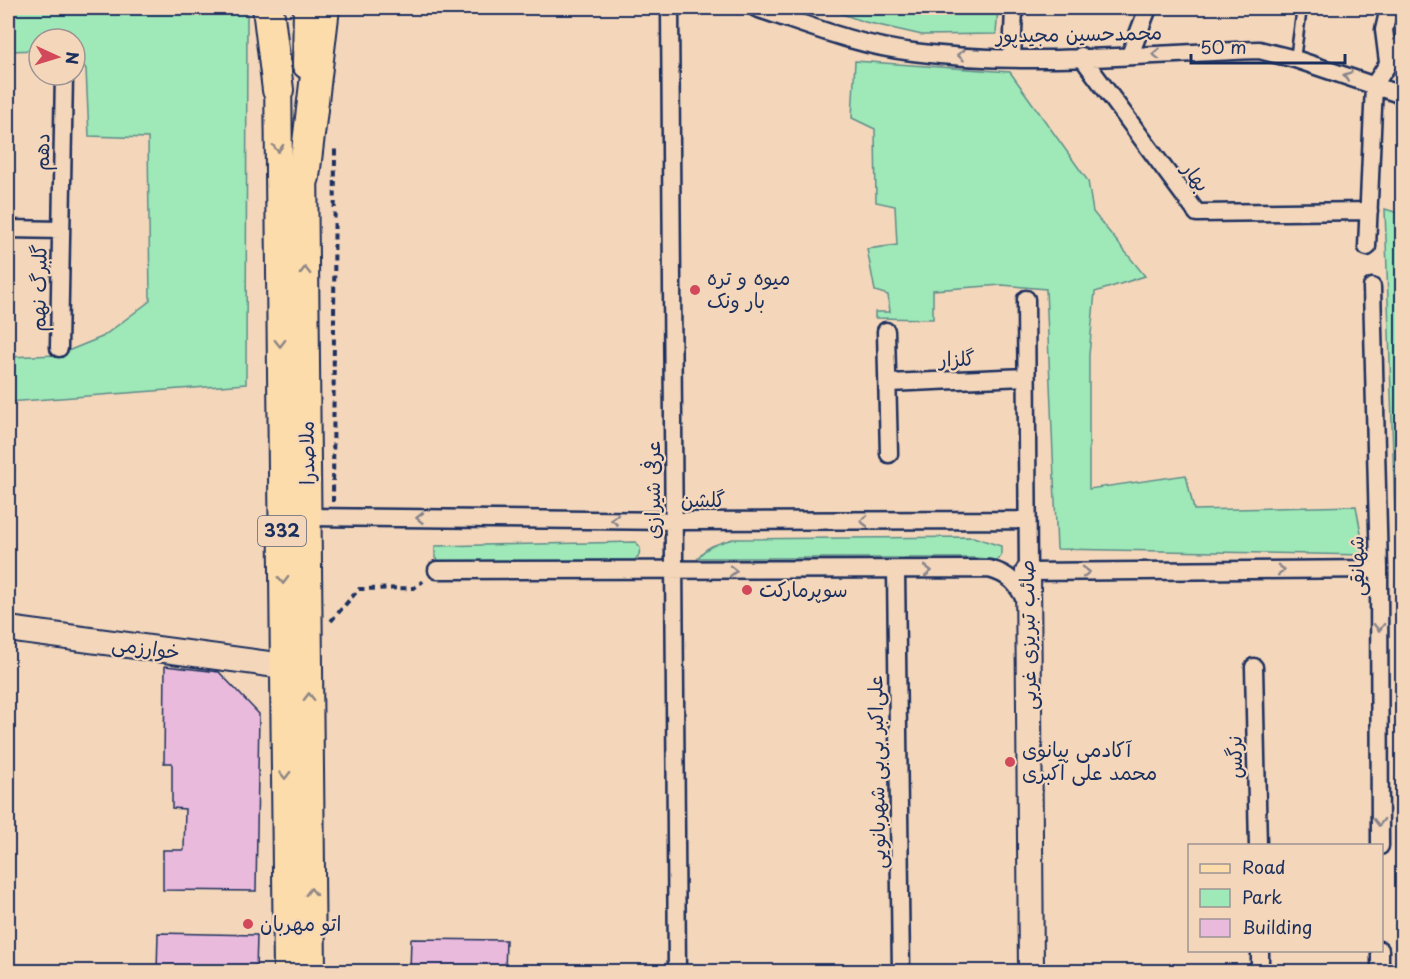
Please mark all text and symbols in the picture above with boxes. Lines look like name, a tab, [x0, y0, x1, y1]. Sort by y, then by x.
street label: محمدحسین مجیدپور	[994, 17, 1162, 49]
north arrow	[27, 27, 87, 87]
scale bar	[1191, 27, 1346, 65]
text: 50 m	[1200, 33, 1247, 60]
one-way arrow	[1152, 47, 1161, 60]
one-way arrow	[957, 49, 966, 62]
text: N	[61, 51, 85, 65]
one-way arrow	[1342, 71, 1353, 84]
street label: دهم	[26, 133, 57, 171]
one-way arrow	[272, 144, 285, 153]
street label: بهار	[1174, 154, 1218, 198]
street label: گلبرگ نهم	[22, 244, 55, 332]
place label: میوه و تره بار ونک	[707, 262, 790, 315]
one-way arrow	[299, 267, 311, 276]
marker: میوه و تره بار ونک	[688, 283, 702, 297]
one-way arrow	[274, 339, 287, 348]
street label: گلزار	[937, 342, 975, 374]
street label: ملاصدرا	[290, 421, 322, 485]
street label: عرفی شیرازی	[637, 441, 667, 539]
street label: گلشن	[681, 484, 725, 514]
one-way arrow	[416, 512, 425, 524]
one-way arrow	[611, 514, 620, 526]
one-way arrow	[859, 515, 868, 527]
road number: 332	[258, 516, 306, 546]
street label: شهانقی	[1340, 535, 1372, 597]
street label: صائب تبریزی غربی	[1011, 560, 1043, 710]
one-way arrow	[1277, 563, 1286, 576]
one-way arrow	[923, 564, 932, 577]
one-way arrow	[728, 565, 737, 577]
one-way arrow	[1082, 565, 1091, 578]
place label: سوپرمارکت	[759, 574, 848, 604]
one-way arrow	[277, 576, 289, 585]
marker: سوپرمارکت	[740, 583, 754, 597]
one-way arrow	[1373, 623, 1385, 632]
street label: خوارزمی	[110, 627, 182, 667]
street label: علی‌اکبر بی‌بی شهربانویی	[859, 675, 893, 869]
one-way arrow	[303, 693, 315, 702]
place label: آکادمی پیانوی محمد علی‌ اکبری	[1022, 734, 1157, 787]
street label: نرگس	[1219, 735, 1249, 779]
marker: آکادمی پیانوی محمد علی‌ اکبری	[1003, 755, 1017, 769]
one-way arrow	[279, 771, 291, 780]
one-way arrow	[1373, 818, 1386, 827]
legend	[1188, 844, 1383, 952]
text: Road	[1242, 853, 1286, 880]
text: Park	[1242, 883, 1282, 910]
one-way arrow	[305, 888, 317, 897]
place label: اتو مهربان	[260, 908, 341, 938]
text: Building	[1242, 913, 1312, 940]
marker: اتو مهربان	[241, 917, 255, 931]

